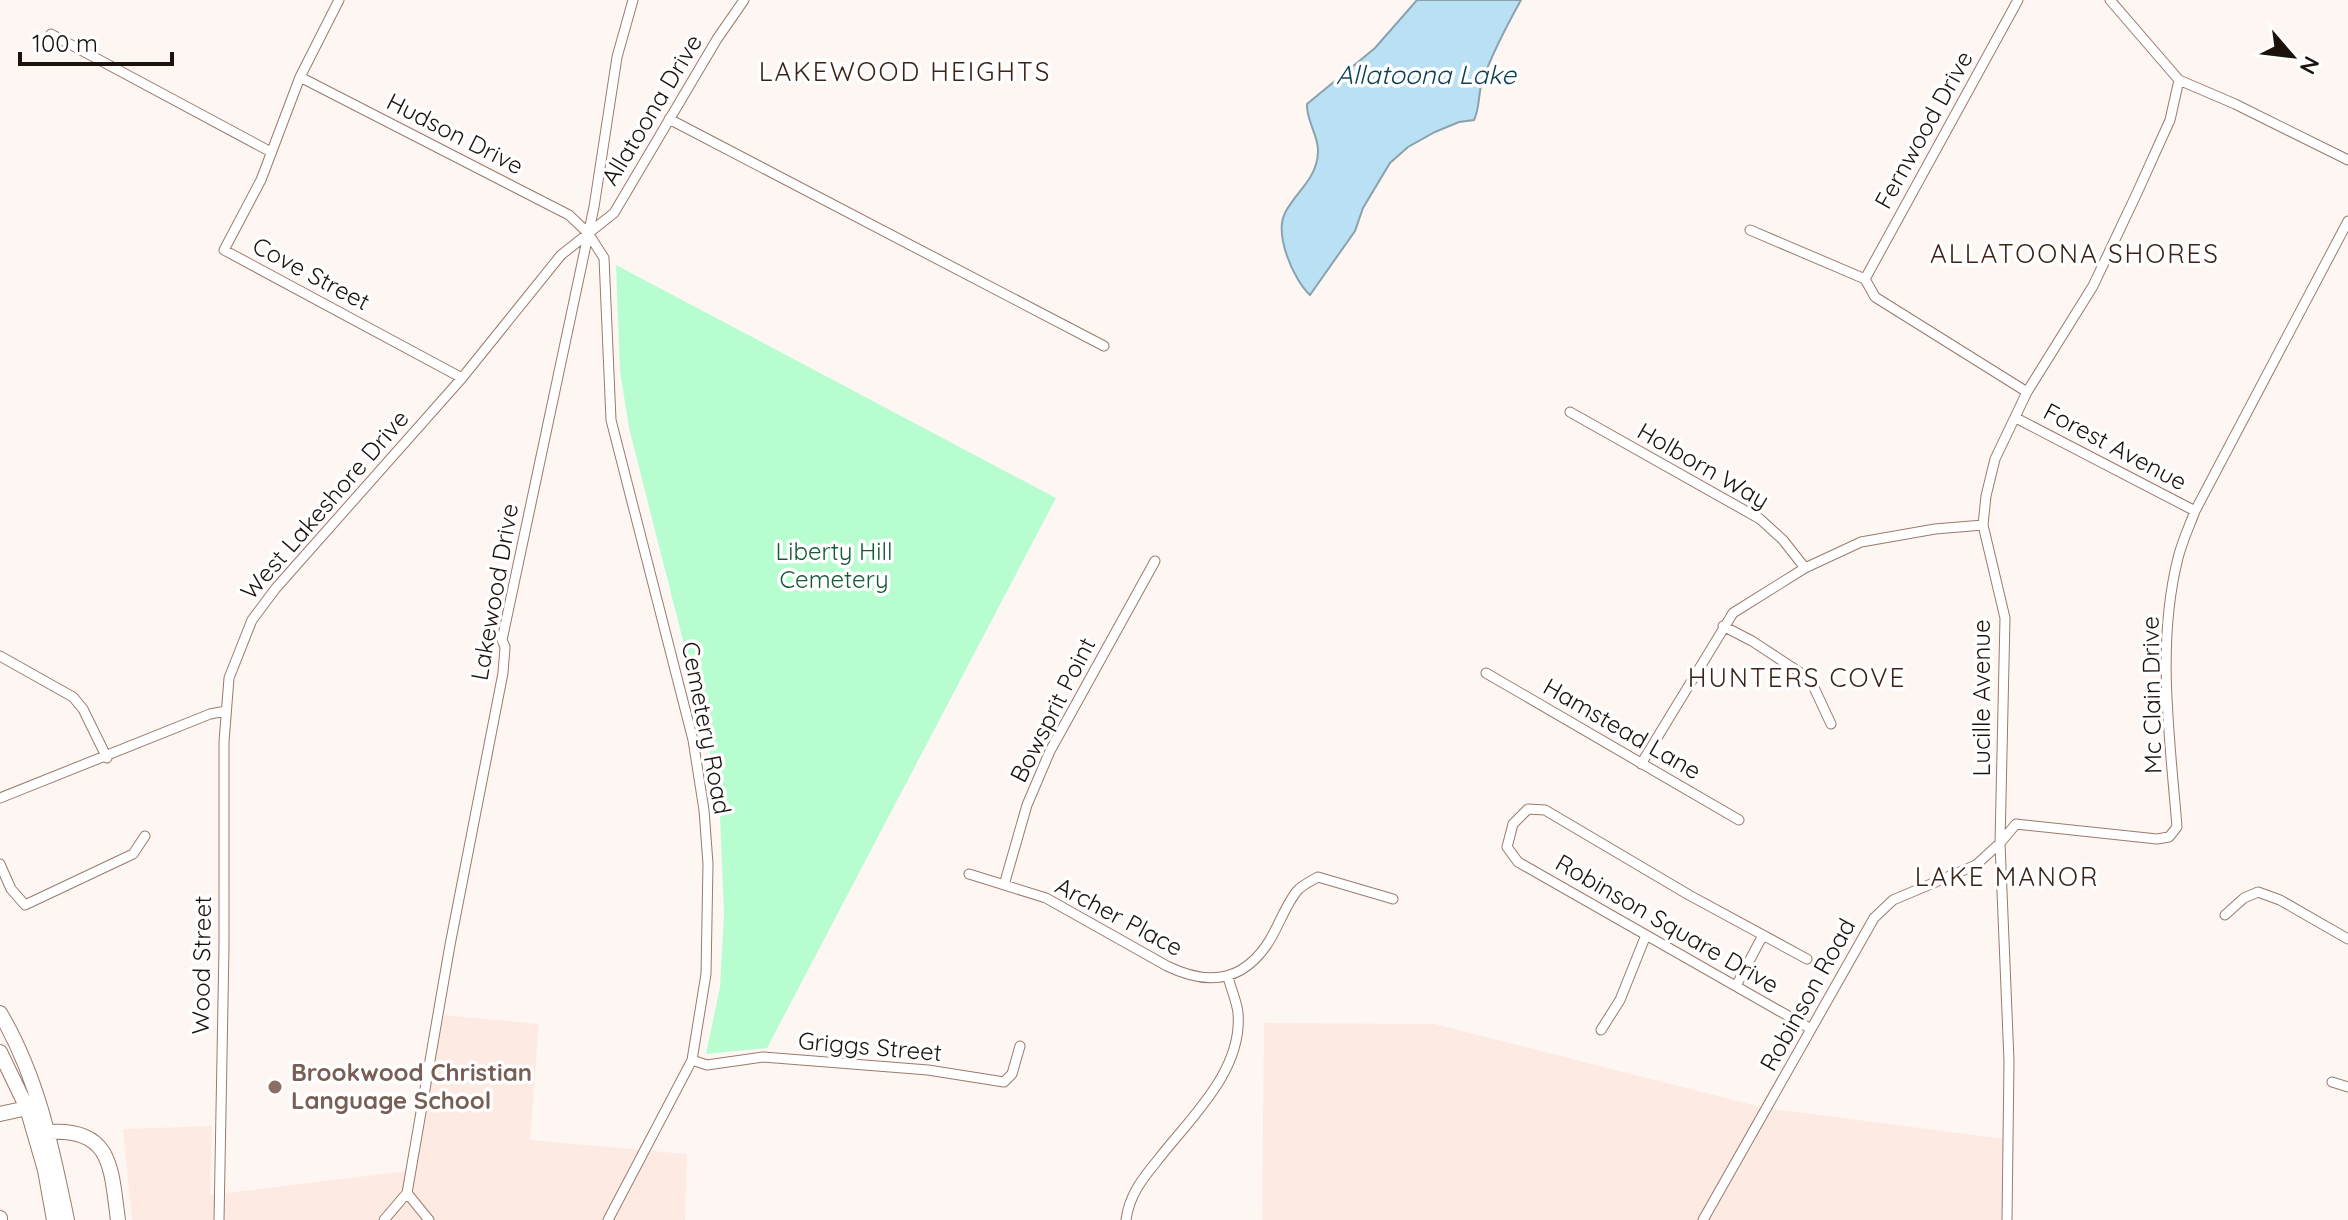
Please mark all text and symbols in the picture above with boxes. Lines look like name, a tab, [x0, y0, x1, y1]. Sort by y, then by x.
scale bar	[20, 16, 172, 66]
north arrow	[2252, 16, 2332, 96]
text: 100 m	[32, 28, 98, 58]
street label: Allatoona Drive	[594, 29, 708, 190]
street label: Fernwood Drive	[1867, 45, 1979, 214]
text: N	[2294, 52, 2326, 79]
district label: LAKEWOOD HEIGHTS	[759, 55, 1051, 88]
water label: Allatoona Lake	[1336, 58, 1517, 91]
street label: Hudson Drive	[382, 86, 529, 180]
street label: Cove Street	[248, 230, 375, 316]
district label: ALLATOONA SHORES	[1930, 237, 2220, 270]
street label: Forest Avenue	[2039, 396, 2192, 496]
street label: West Lakeshore Drive	[234, 403, 415, 605]
street label: Holborn Way	[1632, 415, 1775, 515]
street label: Lakewood Drive	[464, 501, 524, 683]
park label: Liberty Hill Cemetery	[775, 536, 893, 594]
street label: Mc Clain Drive	[2135, 616, 2167, 774]
street label: Lucille Avenue	[1966, 620, 1996, 776]
street label: Bowsprit Point	[1003, 632, 1101, 787]
street label: Cemetery Road	[676, 639, 738, 817]
district label: HUNTERS COVE	[1688, 661, 1906, 694]
street label: Hamstead Lane	[1538, 671, 1707, 785]
street label: Robinson Square Drive	[1550, 847, 1785, 999]
district label: LAKE MANOR	[1915, 860, 2099, 893]
street label: Archer Place	[1051, 870, 1188, 962]
street label: Wood Street	[185, 895, 217, 1034]
street label: Robinson Road	[1753, 913, 1861, 1076]
street label: Griggs Street	[797, 1025, 943, 1067]
place label: Brookwood Christian Language School	[291, 1057, 532, 1115]
marker: Brookwood Christian Language School	[266, 1078, 284, 1096]

